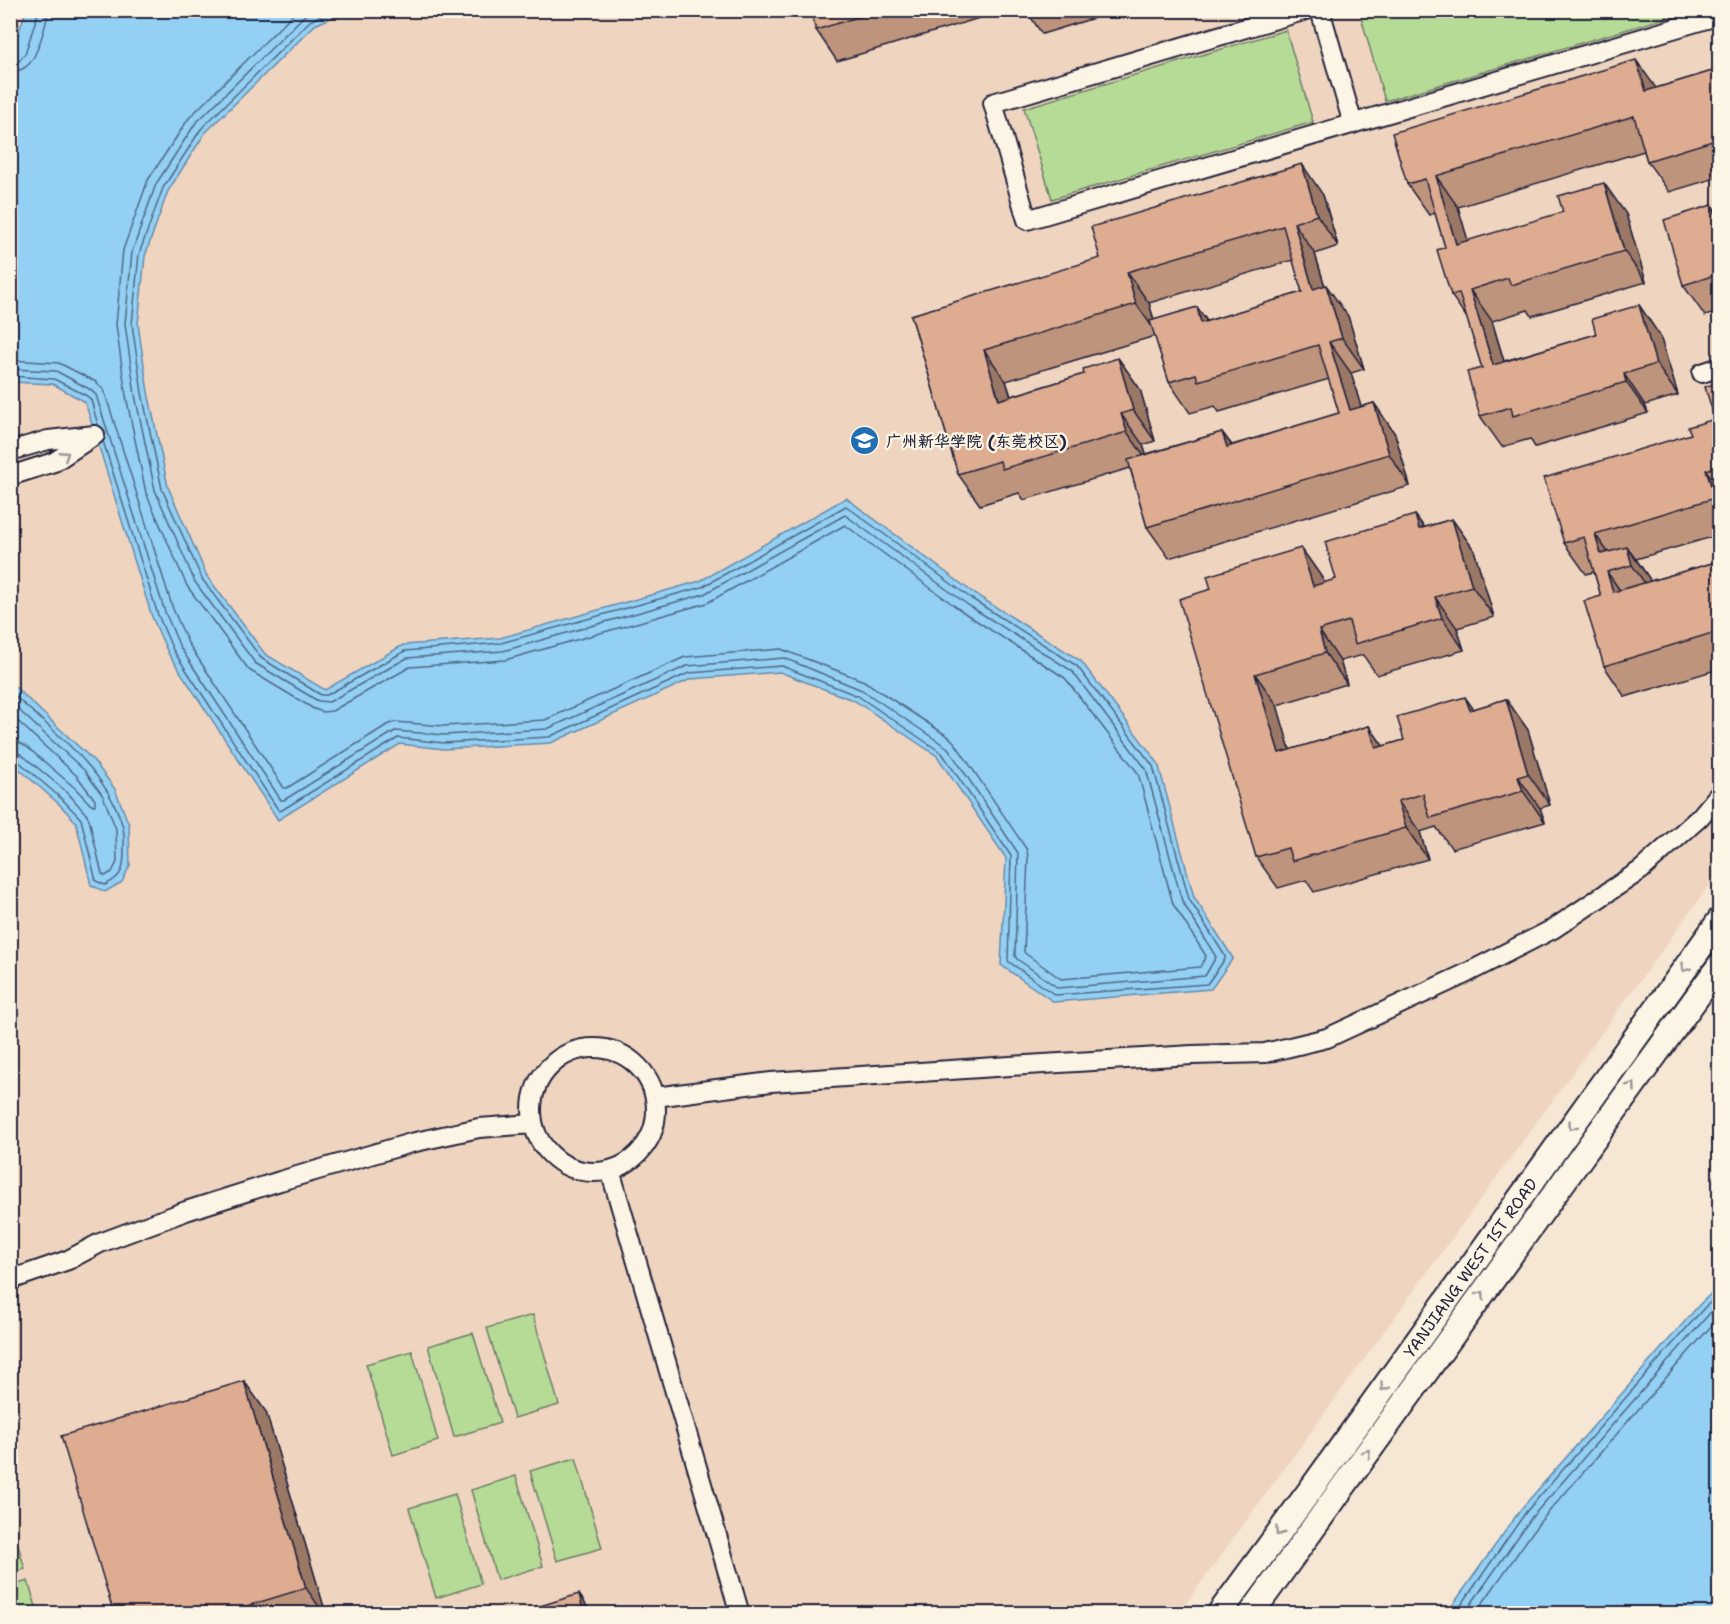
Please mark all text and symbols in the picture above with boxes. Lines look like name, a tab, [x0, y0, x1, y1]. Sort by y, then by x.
school or university icon: 广州新华学院 (东莞校区)	[849, 425, 881, 457]
place label: 广州新华学院 (东莞校区)	[886, 431, 1067, 452]
one-way arrow	[58, 451, 69, 462]
one-way arrow	[1682, 961, 1693, 972]
one-way arrow	[1625, 1081, 1636, 1092]
one-way arrow	[1568, 1119, 1579, 1130]
street label: YANJIANG WEST 1ST ROAD	[1399, 1174, 1542, 1362]
one-way arrow	[1474, 1290, 1485, 1301]
one-way arrow	[1381, 1380, 1392, 1391]
one-way arrow	[1360, 1449, 1371, 1460]
one-way arrow	[1276, 1525, 1287, 1536]

